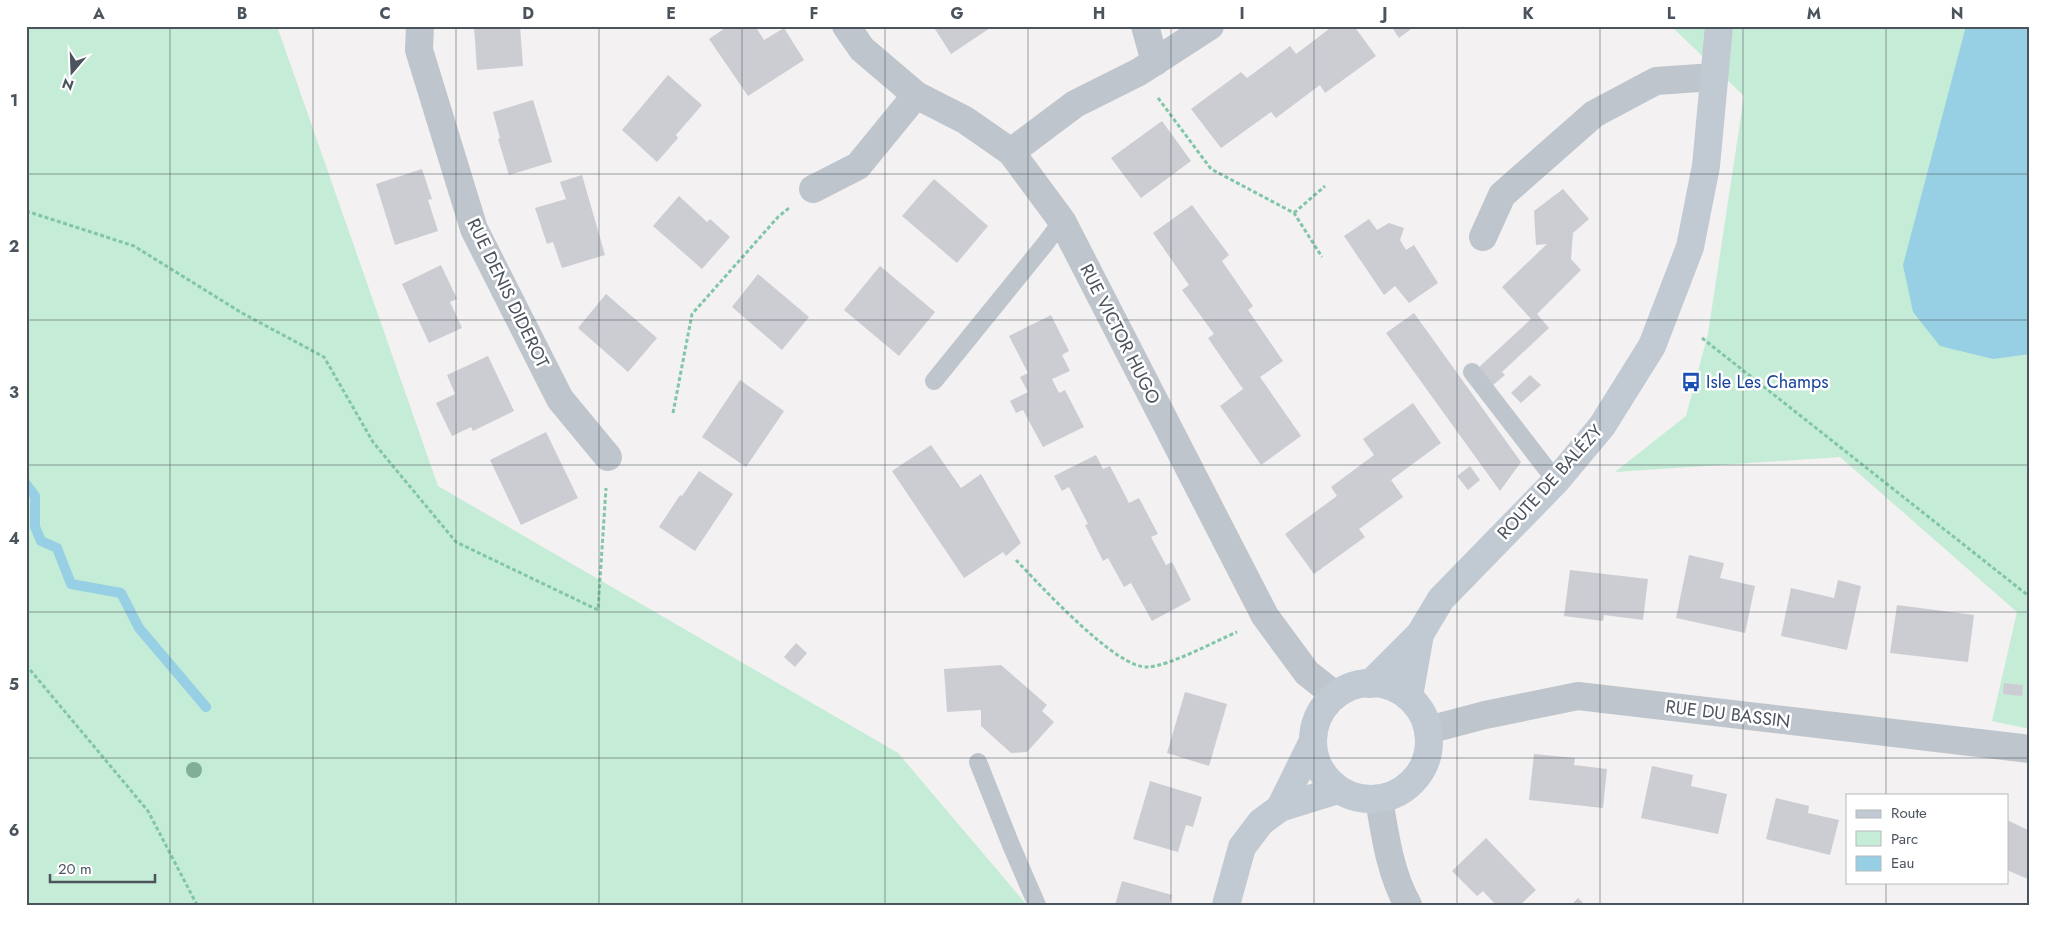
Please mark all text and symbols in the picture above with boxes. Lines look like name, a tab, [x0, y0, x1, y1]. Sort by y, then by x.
text: A	[92, 2, 105, 25]
text: B	[237, 2, 247, 25]
text: C	[379, 2, 391, 25]
text: D	[522, 2, 534, 25]
text: E	[666, 2, 676, 25]
text: F	[810, 2, 818, 25]
text: G	[950, 2, 964, 25]
text: H	[1093, 2, 1105, 25]
text: I	[1239, 2, 1245, 25]
text: J	[1379, 2, 1388, 25]
text: K	[1522, 2, 1534, 25]
text: L	[1667, 2, 1676, 25]
text: M	[1807, 2, 1821, 25]
text: N	[1951, 2, 1963, 25]
north arrow	[48, 48, 98, 98]
text: N	[59, 73, 76, 96]
text: 1	[10, 89, 18, 112]
street label: RUE DENIS DIDEROT	[461, 214, 556, 373]
text: 2	[9, 235, 19, 258]
street label: RUE VICTOR HUGO	[1073, 259, 1167, 409]
place label: Isle Les Champs	[1706, 369, 1829, 395]
bus stop icon: Isle Les Champs	[1680, 371, 1702, 393]
text: 3	[9, 381, 19, 404]
street label: ROUTE DE BALÉZY	[1491, 418, 1609, 545]
text: 4	[8, 527, 20, 550]
text: 5	[9, 673, 19, 696]
street label: RUE DU BASSIN	[1664, 693, 1792, 735]
legend	[1846, 794, 2008, 884]
text: Route	[1891, 802, 1927, 824]
text: 6	[9, 819, 19, 842]
text: Parc	[1891, 828, 1918, 850]
scale bar	[50, 851, 155, 883]
text: Eau	[1891, 852, 1914, 874]
text: 20 m	[58, 858, 92, 880]

